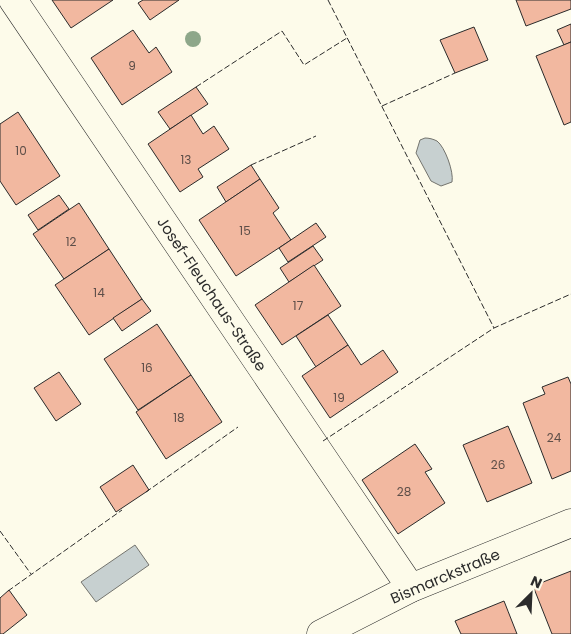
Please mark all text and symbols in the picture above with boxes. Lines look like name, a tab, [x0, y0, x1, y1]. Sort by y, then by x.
house number: 9	[128, 57, 136, 74]
house number: 10	[15, 142, 27, 159]
house number: 13	[181, 151, 191, 168]
street label: Josef-Fleuchaus-Straße	[152, 213, 272, 375]
house number: 15	[239, 222, 251, 239]
house number: 12	[66, 233, 76, 250]
house number: 14	[93, 284, 105, 301]
house number: 17	[293, 297, 304, 314]
house number: 16	[141, 359, 153, 376]
house number: 19	[333, 389, 345, 406]
house number: 18	[173, 409, 185, 426]
house number: 24	[547, 429, 562, 446]
house number: 26	[491, 456, 505, 473]
house number: 28	[397, 483, 411, 500]
street label: Bismarckstraße	[387, 543, 503, 609]
north arrow	[506, 569, 556, 619]
text: N	[527, 571, 545, 593]

